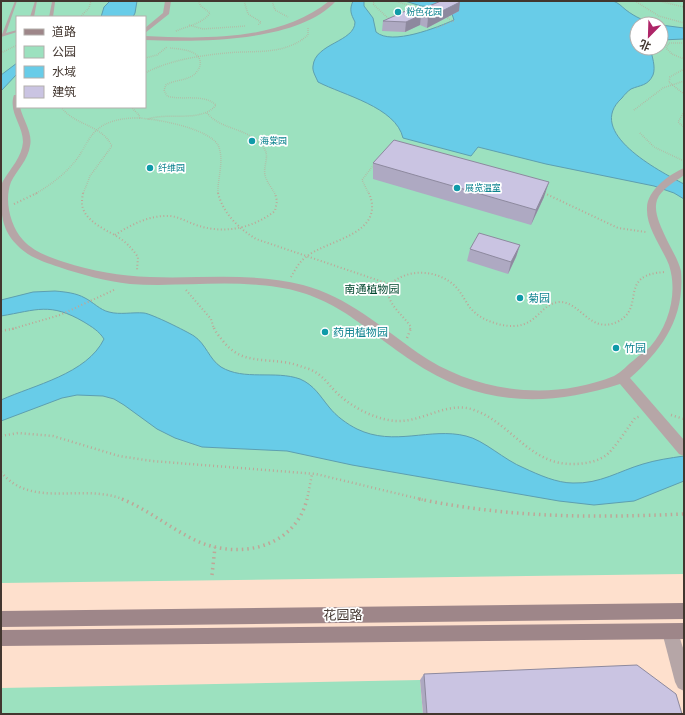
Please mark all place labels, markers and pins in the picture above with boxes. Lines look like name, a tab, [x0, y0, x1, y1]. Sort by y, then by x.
marker: 粉色花园	[393, 7, 403, 17]
place label: 粉色花园	[406, 7, 442, 17]
marker: 海棠园	[247, 136, 257, 146]
place label: 海棠园	[260, 136, 287, 146]
marker: 纤维园	[145, 163, 155, 173]
place label: 纤维园	[158, 163, 185, 173]
place label: 展览温室	[465, 182, 501, 193]
marker: 展览温室	[452, 183, 462, 193]
place label: 菊园	[528, 292, 550, 305]
marker: 菊园	[515, 293, 525, 303]
place label: 药用植物园	[333, 326, 388, 339]
marker: 药用植物园	[320, 327, 330, 337]
place label: 竹园	[624, 342, 646, 355]
marker: 竹园	[611, 343, 621, 353]

